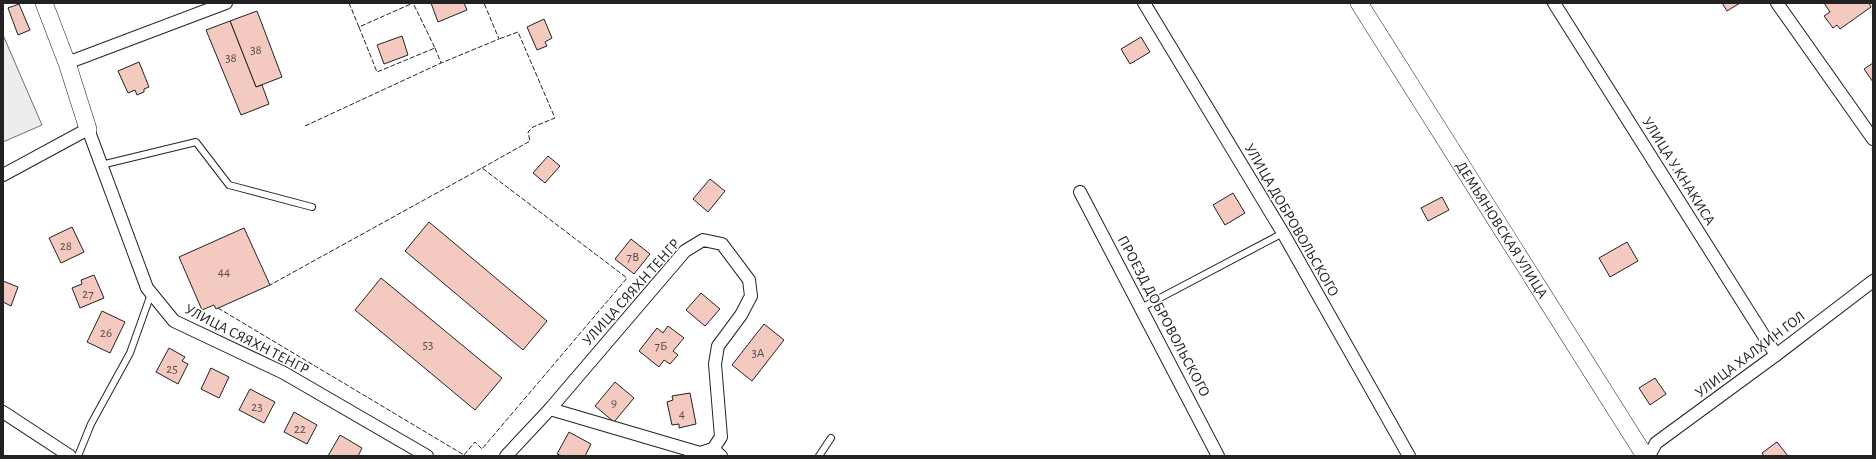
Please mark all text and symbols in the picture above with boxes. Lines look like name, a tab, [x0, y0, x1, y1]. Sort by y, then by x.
house number: 38	[250, 44, 262, 57]
house number: 38	[225, 52, 237, 65]
street label: УЛИЦА У.КНАКИСА	[1639, 115, 1718, 228]
street label: УЛИЦА ДОБРОВОЛЬСКОГО	[1242, 141, 1342, 299]
street label: ДЕМЬЯНОВСКАЯ УЛИЦА	[1453, 159, 1551, 301]
street label: ПРОЕЗД ДОБРОВОЛЬСКОГО	[1115, 233, 1213, 399]
street label: УЛИЦА СЯЯХН ТЕНГР	[580, 236, 683, 348]
house number: 28	[60, 240, 72, 253]
house number: 7В	[627, 251, 639, 264]
house number: 44	[218, 266, 230, 279]
house number: 27	[82, 288, 94, 301]
street label: УЛИЦА СЯЯХН ТЕНГР	[182, 302, 311, 377]
street label: УЛИЦА ХАЛХИН ГОЛ	[1693, 308, 1808, 400]
house number: 26	[100, 327, 112, 340]
house number: 53	[423, 339, 433, 352]
house number: 7Б	[655, 340, 667, 353]
house number: 3А	[751, 347, 765, 360]
house number: 25	[166, 363, 178, 376]
house number: 9	[611, 397, 617, 410]
house number: 23	[251, 401, 263, 414]
house number: 4	[679, 408, 685, 421]
house number: 22	[294, 423, 306, 436]

